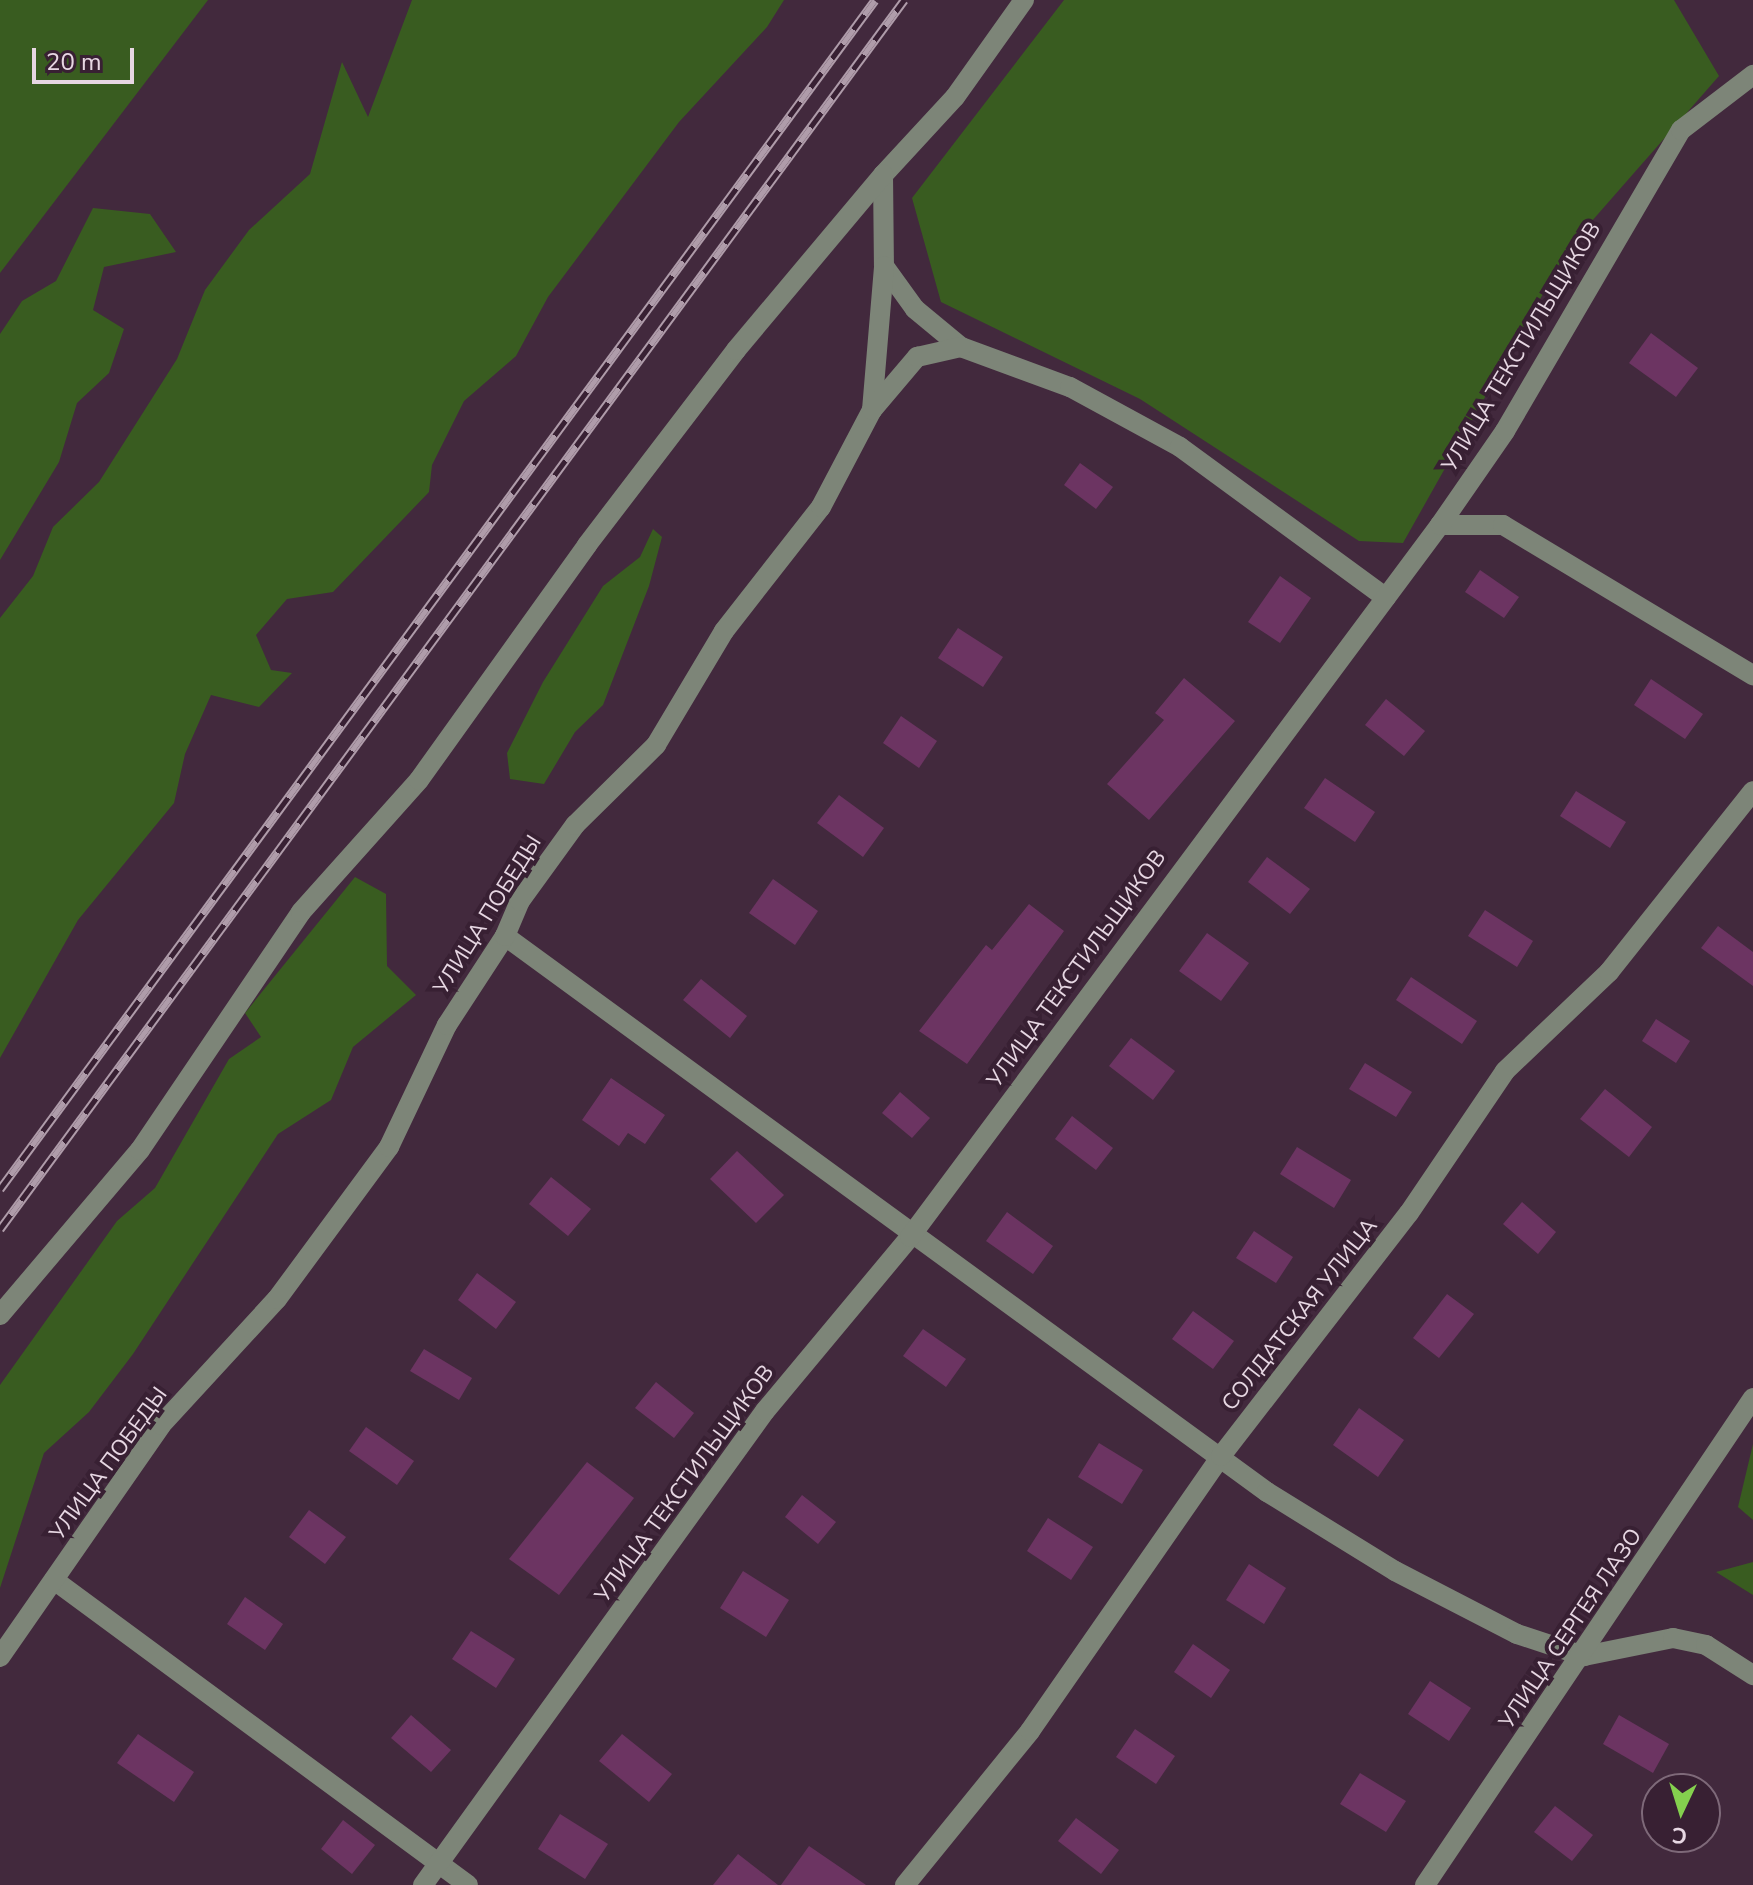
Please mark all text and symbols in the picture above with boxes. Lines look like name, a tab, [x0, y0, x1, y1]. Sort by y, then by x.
scale bar	[36, 32, 138, 82]
text: 20 m	[46, 46, 102, 78]
street label: УЛИЦА ТЕКСТИЛЬЩИКОВ	[1437, 217, 1607, 477]
street label: УЛИЦА ПОБЕДЫ	[428, 831, 548, 999]
street label: УЛИЦА ТЕКСТИЛЬЩИКОВ	[982, 845, 1172, 1093]
street label: СОЛДАТСКАЯ УЛИЦА	[1217, 1214, 1383, 1416]
street label: УЛИЦА ТЕКСТИЛЬЩИКОВ	[590, 1360, 780, 1608]
street label: УЛИЦА ПОБЕДЫ	[45, 1382, 173, 1546]
street label: УЛИЦА СЕРГЕЯ ЛАЗО	[1494, 1524, 1648, 1734]
north arrow	[1641, 1773, 1721, 1853]
text: С	[1671, 1819, 1688, 1850]

